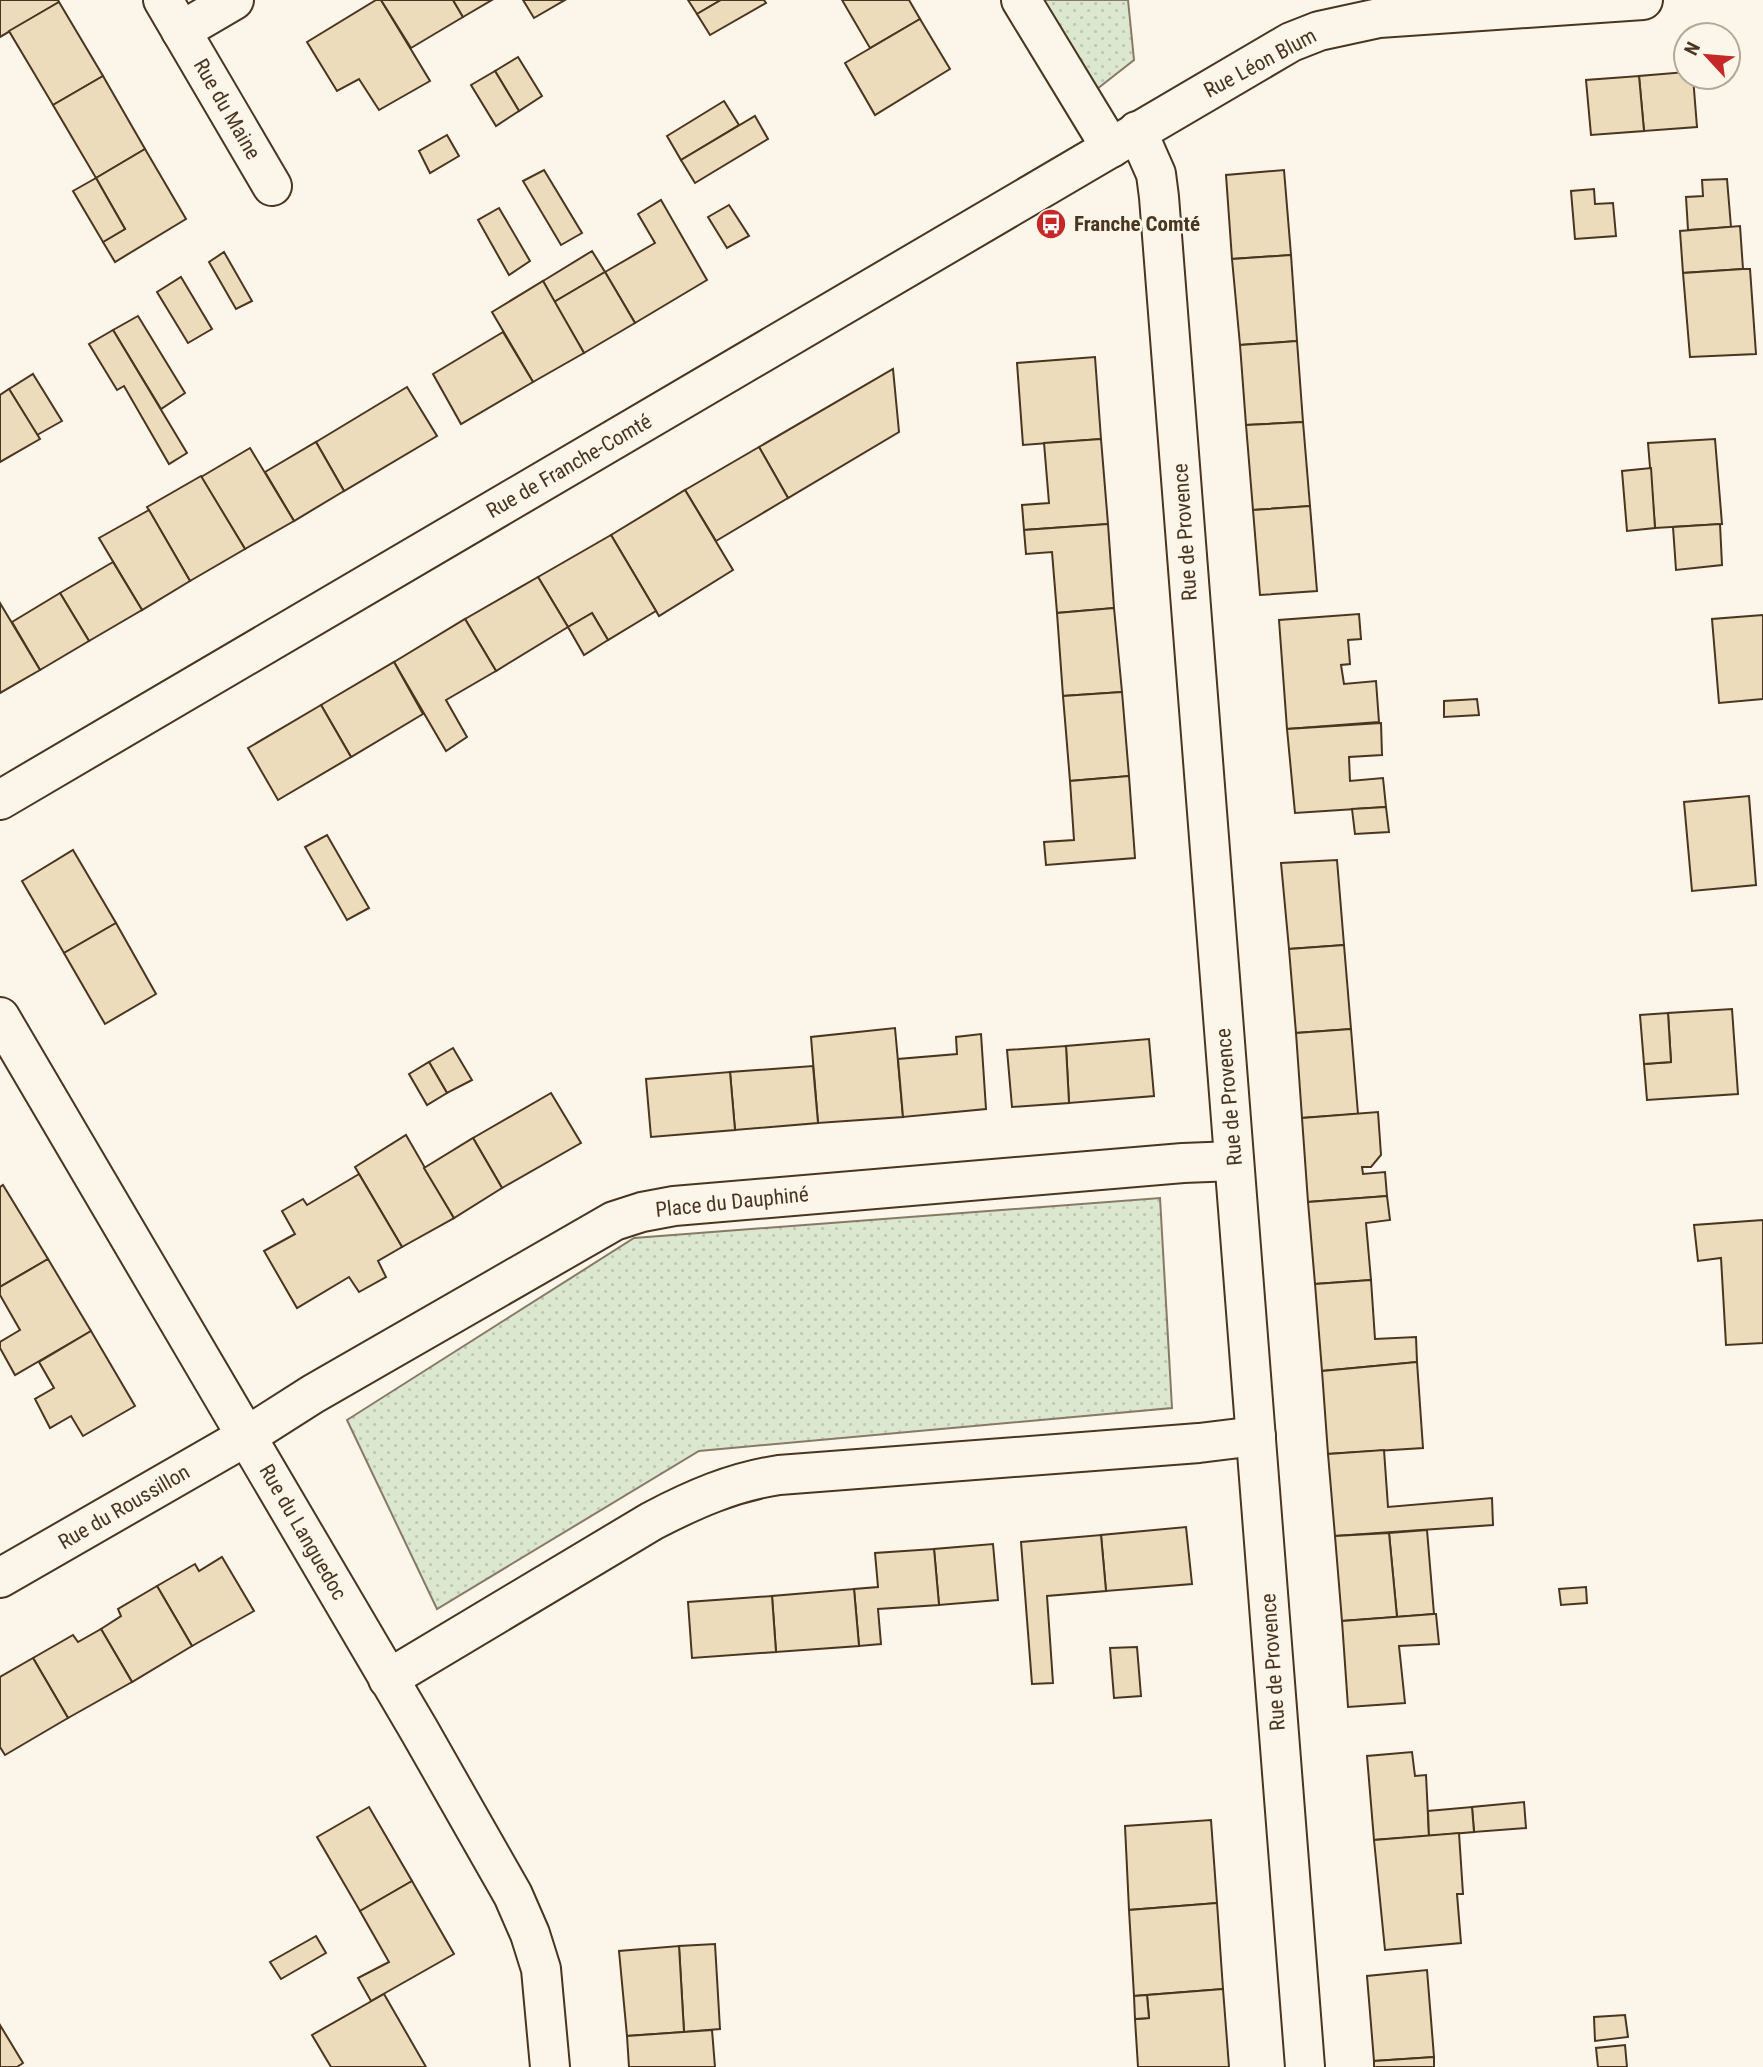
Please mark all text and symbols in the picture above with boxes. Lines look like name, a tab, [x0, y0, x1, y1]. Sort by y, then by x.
north arrow	[1672, 21, 1742, 91]
street label: Rue Léon Blum	[1200, 23, 1320, 103]
text: N	[1679, 38, 1705, 59]
street label: Rue du Maine	[189, 54, 265, 164]
bus stop icon: Franche Comté	[1034, 207, 1068, 241]
place label: Franche Comté	[1074, 212, 1200, 236]
street label: Rue de Franche-Comté	[482, 409, 656, 523]
street label: Rue de Provence	[1168, 462, 1202, 602]
street label: Rue de Provence	[1211, 1027, 1247, 1167]
street label: Place du Dauphiné	[654, 1182, 810, 1222]
street label: Rue du Roussillon	[54, 1460, 194, 1554]
street label: Rue du Languedoc	[254, 1460, 352, 1604]
street label: Rue de Provence	[1256, 1592, 1290, 1732]

